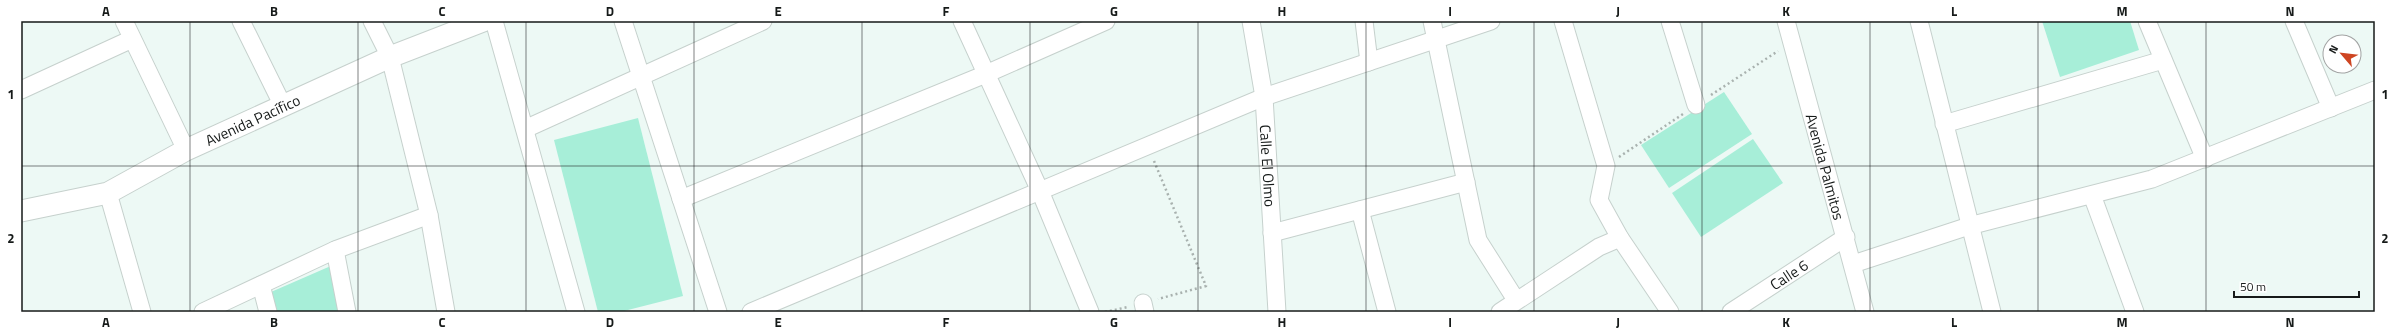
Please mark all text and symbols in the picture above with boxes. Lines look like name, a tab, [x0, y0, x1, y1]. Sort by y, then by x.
text: A	[102, 1, 110, 21]
text: B	[270, 1, 278, 21]
text: C	[438, 1, 446, 21]
text: D	[606, 1, 614, 21]
text: E	[774, 1, 782, 21]
text: F	[943, 1, 950, 21]
text: G	[1110, 1, 1118, 21]
text: H	[1278, 1, 1286, 21]
text: I	[1448, 1, 1452, 21]
text: J	[1616, 1, 1620, 21]
text: K	[1782, 1, 1790, 21]
text: L	[1951, 1, 1957, 21]
text: M	[2116, 1, 2128, 21]
text: N	[2285, 1, 2295, 21]
north arrow	[2322, 34, 2362, 74]
text: N	[2324, 42, 2342, 56]
text: 1	[7, 84, 15, 104]
text: 1	[2381, 84, 2389, 104]
street label: Avenida Pacífico	[201, 88, 304, 151]
street label: Avenida Palmitos	[1800, 111, 1851, 222]
street label: Calle El Olmo	[1254, 124, 1282, 208]
text: 2	[7, 228, 15, 248]
text: 2	[2381, 228, 2389, 248]
street label: Calle 6	[1765, 253, 1813, 295]
scale bar	[2234, 273, 2359, 299]
text: 50 m	[2240, 277, 2266, 296]
text: A	[102, 312, 110, 332]
text: B	[270, 312, 278, 332]
text: C	[438, 312, 446, 332]
text: D	[606, 312, 614, 332]
text: E	[774, 312, 782, 332]
text: F	[943, 312, 950, 332]
text: G	[1110, 312, 1118, 332]
text: H	[1278, 312, 1286, 332]
text: I	[1448, 312, 1452, 332]
text: J	[1616, 312, 1620, 332]
text: K	[1782, 312, 1790, 332]
text: L	[1951, 312, 1957, 332]
text: M	[2116, 312, 2128, 332]
text: N	[2285, 312, 2295, 332]

